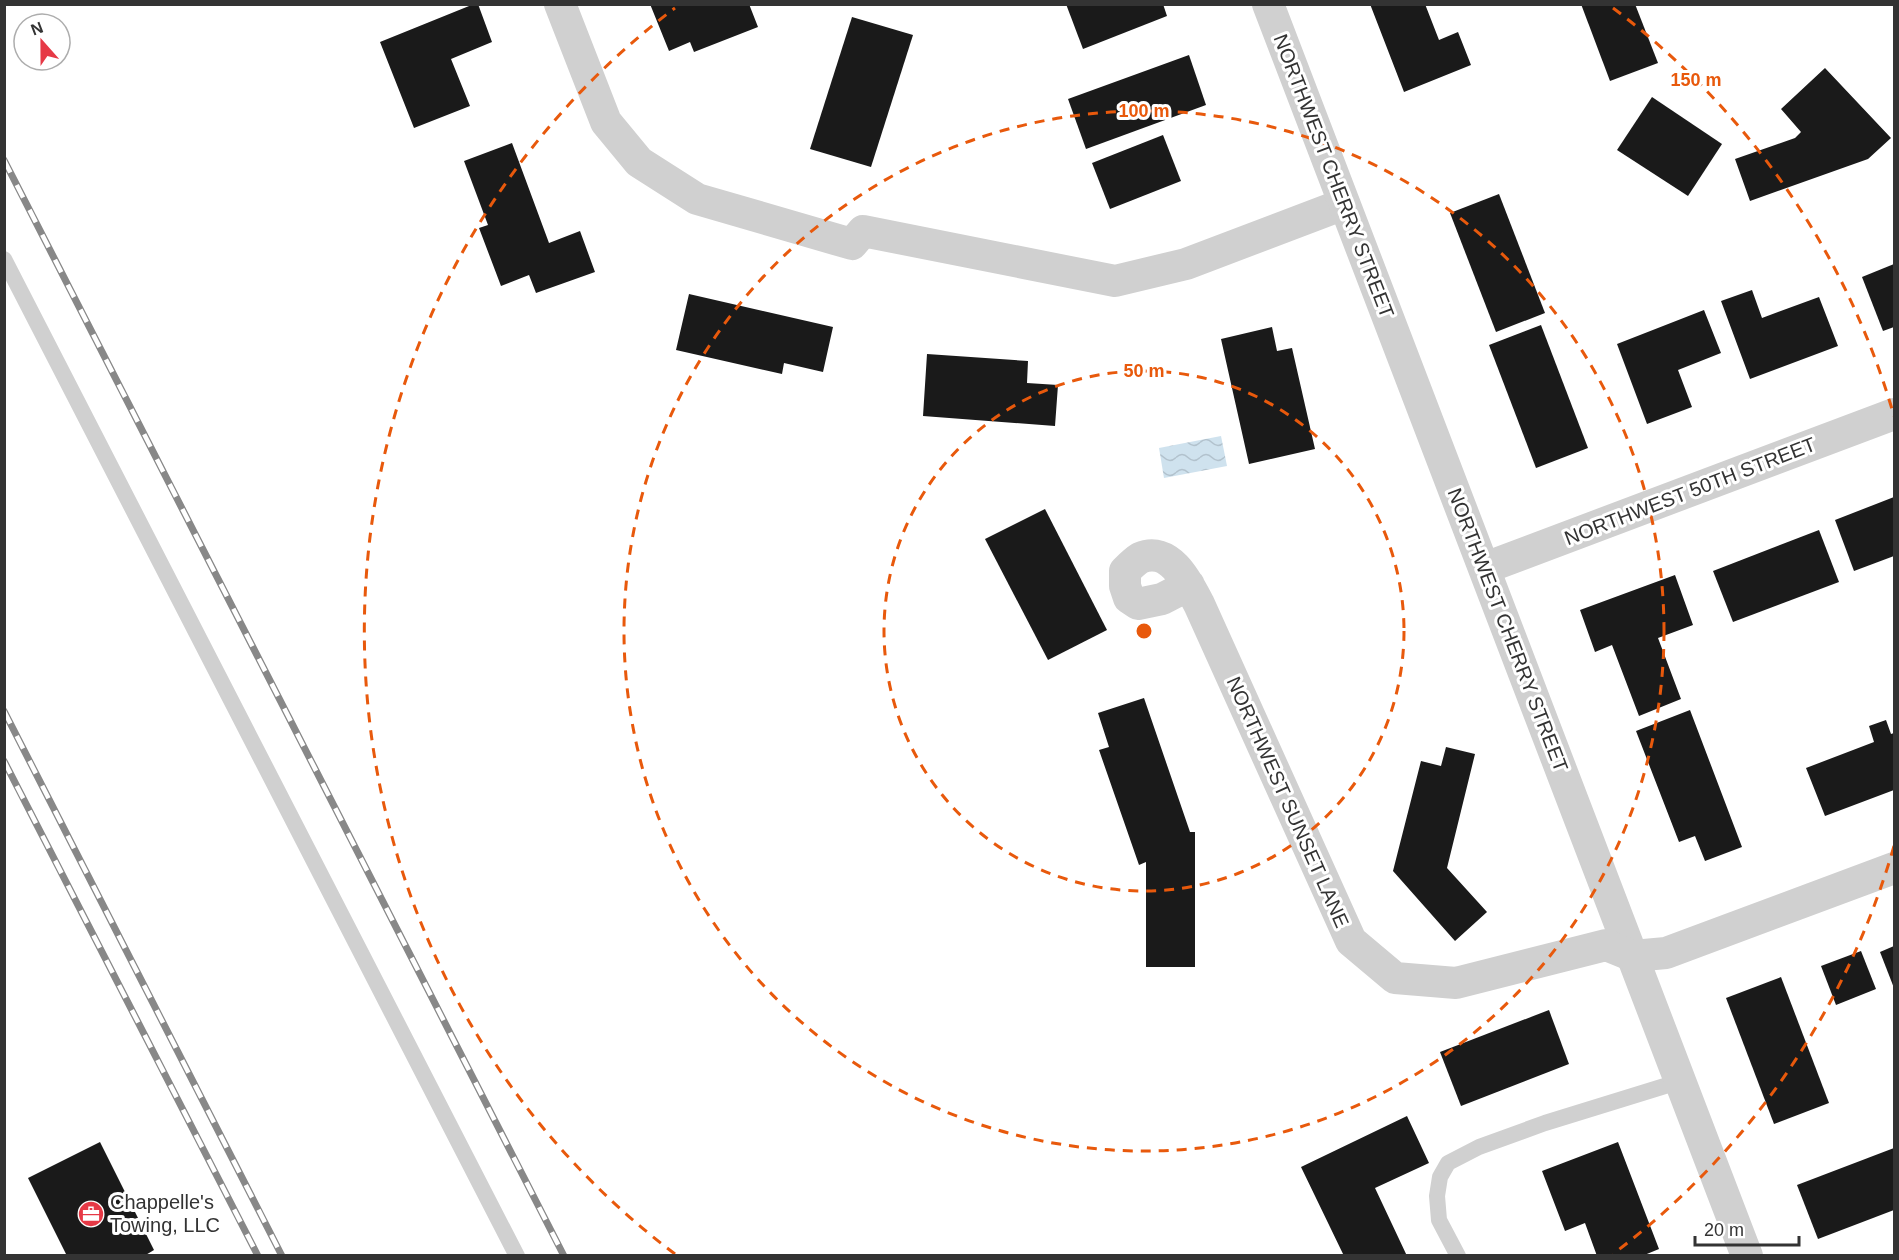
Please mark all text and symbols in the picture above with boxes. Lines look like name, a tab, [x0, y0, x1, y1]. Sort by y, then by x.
north arrow	[12, 12, 72, 72]
text: N	[28, 18, 45, 38]
street label: NORTHWEST CHERRY STREET	[1270, 31, 1398, 321]
text: 150 m	[1670, 70, 1722, 90]
text: 100 m	[1118, 101, 1170, 121]
text: 50 m	[1123, 361, 1165, 381]
street label: NORTHWEST 50TH STREET	[1561, 433, 1819, 549]
street label: NORTHWEST CHERRY STREET	[1444, 485, 1572, 775]
centre of rings	[1134, 621, 1154, 641]
street label: NORTHWEST SUNSET LANE	[1223, 673, 1353, 931]
place label: Chappelle's Towing, LLC	[110, 1191, 220, 1236]
office icon: Chappelle's Towing, LLC	[76, 1199, 106, 1229]
scale bar	[1695, 1209, 1798, 1247]
text: 20 m	[1704, 1220, 1744, 1240]

